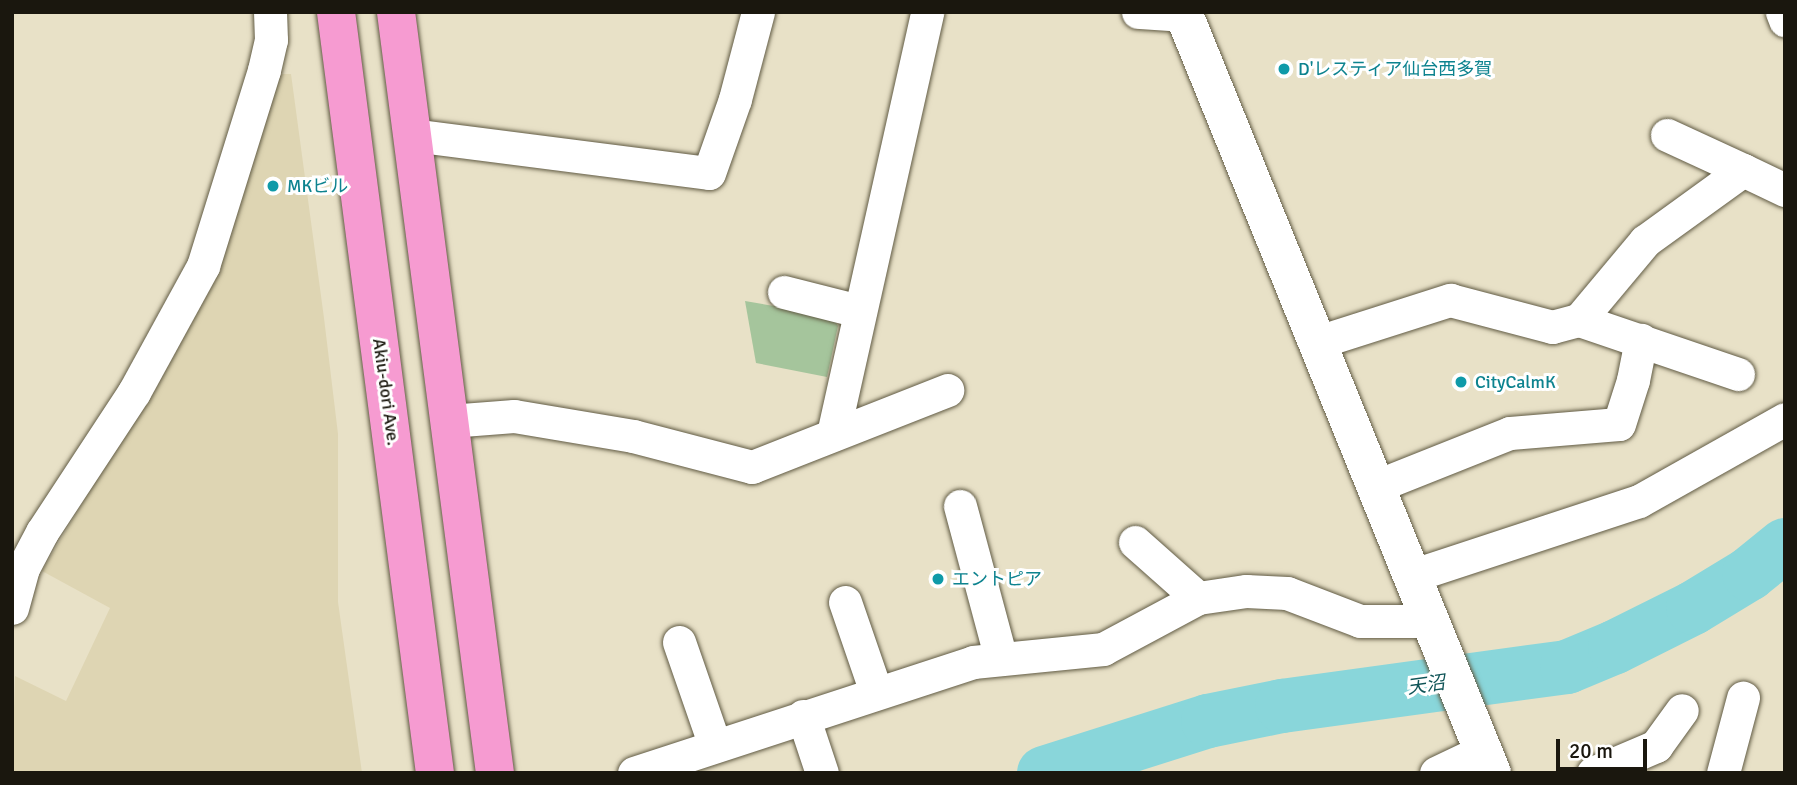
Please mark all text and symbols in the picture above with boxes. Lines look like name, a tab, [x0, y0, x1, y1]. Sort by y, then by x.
place label: D'レスティア仙台西多賀	[1298, 58, 1493, 80]
marker: D'レスティア仙台西多賀	[1276, 61, 1292, 77]
place label: MKビル	[287, 175, 348, 197]
marker: MKビル	[265, 178, 281, 194]
street label: Akiu-dori Ave.	[368, 337, 404, 447]
place label: CityCalmK	[1475, 371, 1556, 393]
marker: CityCalmK	[1453, 374, 1469, 390]
place label: エントピア	[952, 568, 1042, 590]
marker: エントピア	[930, 571, 946, 587]
water label: 天沼	[1406, 672, 1446, 700]
scale bar	[1559, 726, 1650, 770]
text: 20 m	[1569, 738, 1613, 764]

